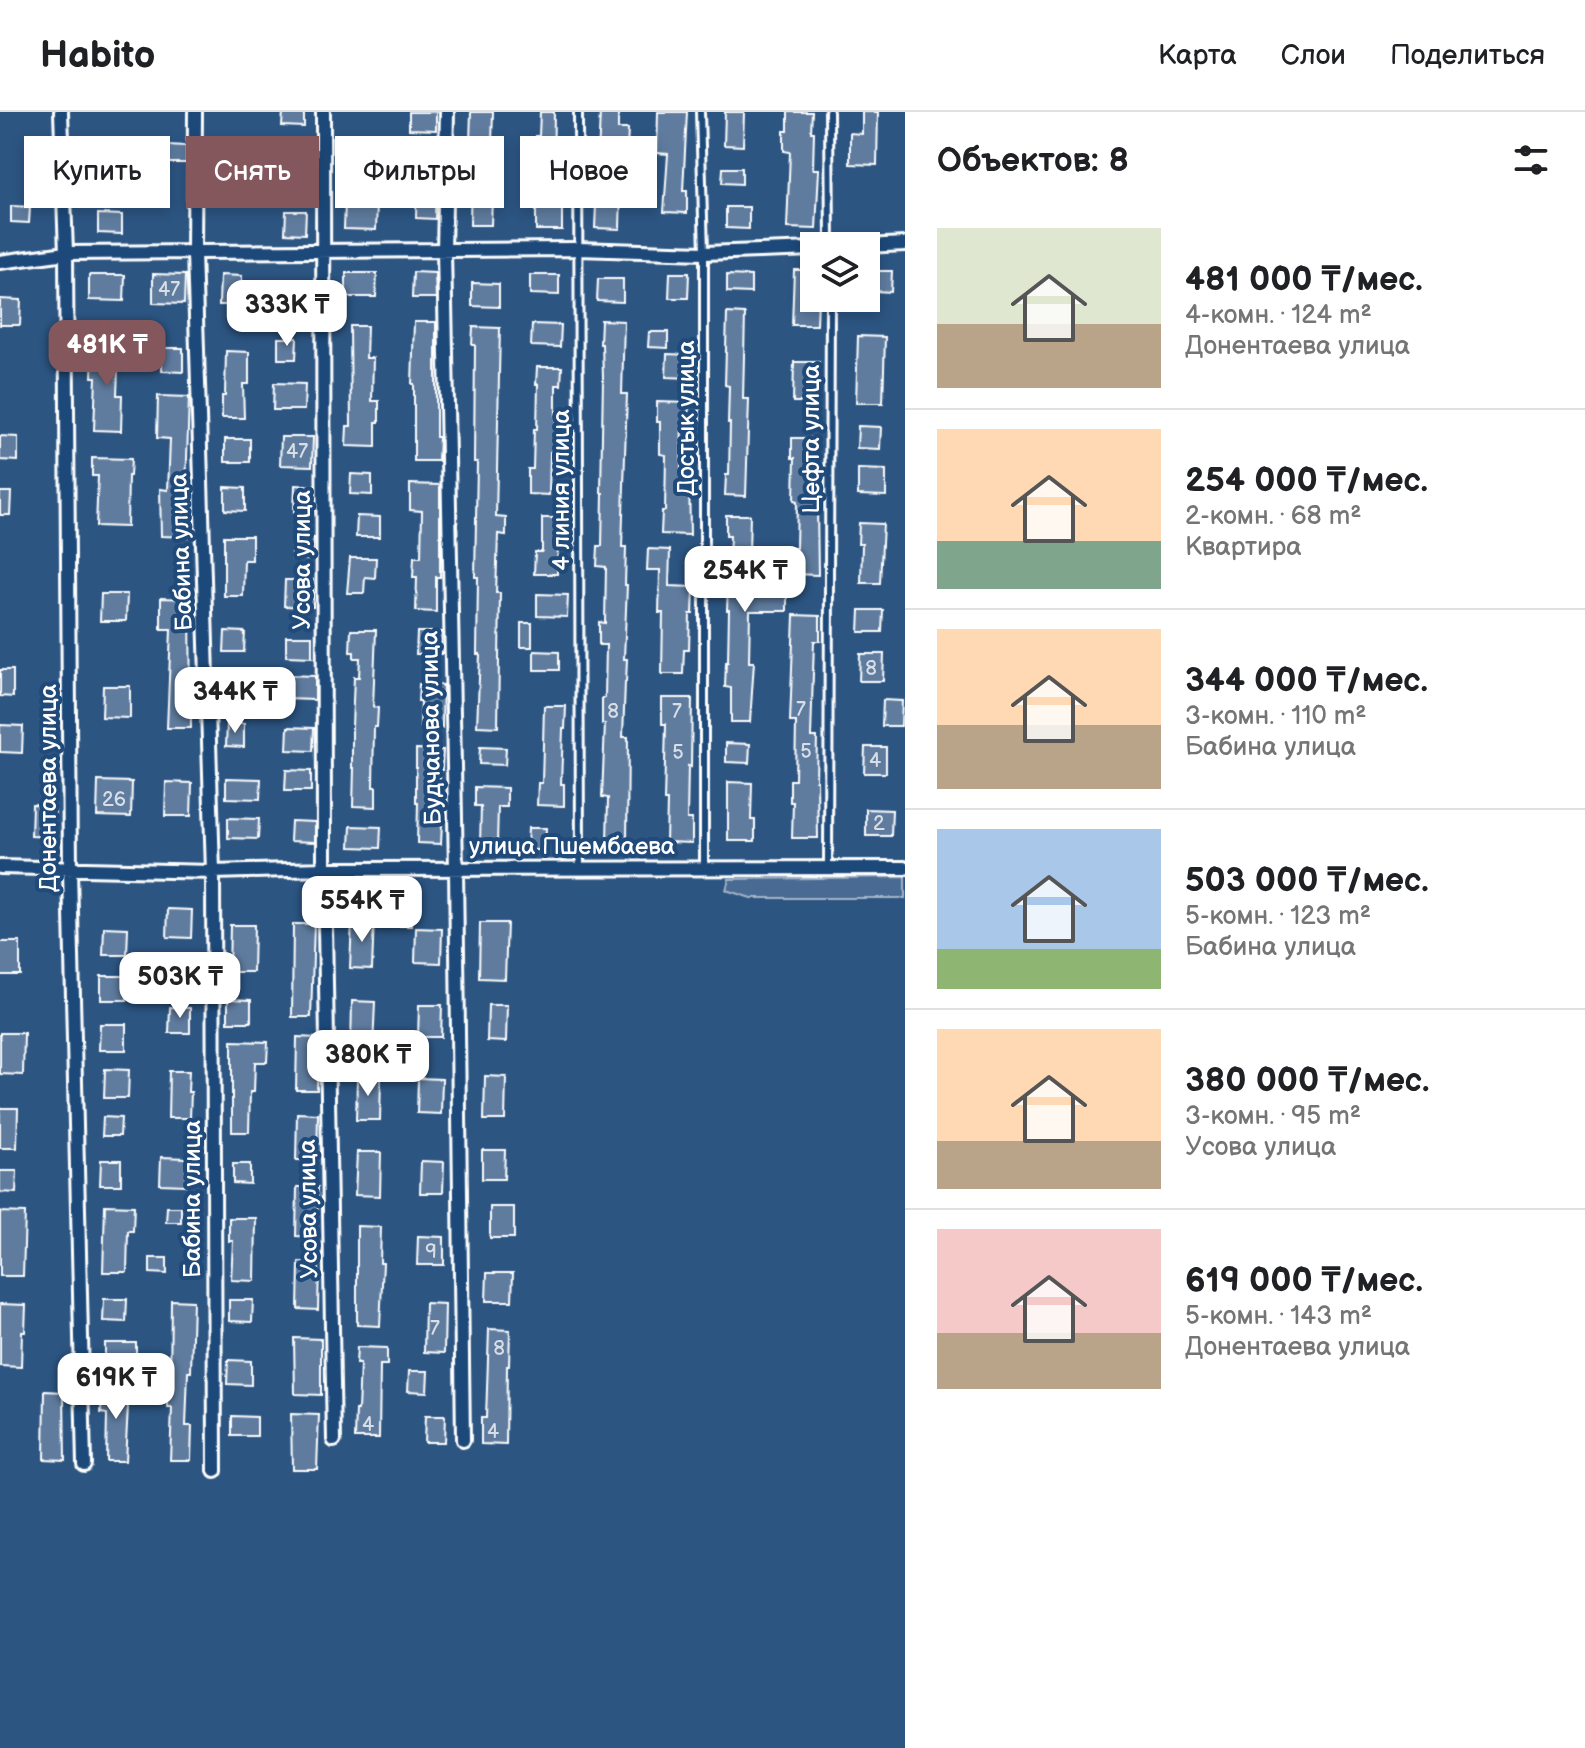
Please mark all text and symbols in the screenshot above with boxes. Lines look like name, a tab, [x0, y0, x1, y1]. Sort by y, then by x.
text: Habito	[40, 33, 155, 78]
text: Карта	[1158, 39, 1237, 72]
text: Слои	[1281, 39, 1346, 72]
text: Поделиться	[1390, 39, 1545, 72]
chip: Купить	[24, 136, 170, 208]
chip: Снять	[186, 136, 319, 208]
chip: Фильтры	[335, 136, 504, 208]
chip: Новое	[520, 136, 657, 208]
icon: filters	[1509, 138, 1553, 182]
text: Объектов: 8	[937, 140, 1129, 181]
map controls	[800, 232, 880, 312]
button: layers	[800, 232, 880, 312]
text: 481 000 ₸/мес.	[1185, 259, 1423, 300]
icon: home	[1001, 260, 1097, 356]
house number: 47	[158, 278, 180, 302]
pin: 333K ₸	[222, 280, 352, 348]
text: 333K ₸	[245, 290, 329, 321]
text: 4-комн. · 124 m²	[1185, 300, 1372, 331]
pin: 481K ₸	[42, 320, 172, 388]
text: 481K ₸	[67, 330, 147, 361]
text: Донентаева улица	[1185, 331, 1410, 362]
street label: Достык улица	[672, 340, 701, 496]
street label: Цефта улица	[797, 364, 826, 514]
street label: 4 линия улица	[547, 409, 576, 571]
house number: 47	[286, 440, 308, 464]
text: 254 000 ₸/мес.	[1185, 460, 1428, 501]
icon: home	[1001, 461, 1097, 557]
street label: Бабина улица	[164, 473, 199, 631]
street label: Усова улица	[288, 490, 317, 630]
text: 2-комн. · 68 m²	[1185, 501, 1362, 532]
text: Квартира	[1185, 532, 1302, 563]
pin: 254K ₸	[680, 546, 810, 614]
text: 254K ₸	[703, 556, 787, 587]
street label: Будчанова улица	[415, 630, 448, 826]
house number: 8	[865, 657, 877, 681]
text: 344 000 ₸/мес.	[1185, 660, 1428, 701]
icon: home	[1001, 661, 1097, 757]
pin: 344K ₸	[170, 667, 300, 735]
text: 344K ₸	[193, 677, 277, 708]
street label: Донентаева улица	[34, 684, 63, 892]
house number: 7	[796, 698, 806, 722]
house number: 8	[607, 700, 619, 724]
house number: 7	[672, 700, 682, 724]
text: 3-комн. · 110 m²	[1185, 701, 1367, 732]
text: Бабина улица	[1185, 732, 1356, 763]
house number: 5	[800, 740, 812, 764]
house number: 5	[672, 741, 684, 765]
house number: 4	[869, 749, 881, 773]
house number: 26	[102, 788, 126, 812]
house number: 2	[873, 812, 885, 836]
street label: улица Пшембаева	[469, 832, 675, 861]
text: 503 000 ₸/мес.	[1185, 860, 1429, 901]
icon: home	[1001, 861, 1097, 957]
pin: 554K ₸	[297, 876, 427, 944]
text: 554K ₸	[320, 886, 404, 917]
text: 5-комн. · 123 m²	[1185, 901, 1371, 932]
text: Бабина улица	[1185, 932, 1356, 963]
pin: 503K ₸	[115, 952, 245, 1020]
text: 503K ₸	[137, 962, 223, 993]
pin: 380K ₸	[303, 1030, 433, 1098]
text: 380K ₸	[325, 1040, 411, 1071]
text: 380 000 ₸/мес.	[1185, 1060, 1430, 1101]
icon: home	[1001, 1061, 1097, 1157]
text: 3-комн. · 95 m²	[1185, 1101, 1361, 1132]
street label: Бабина улица	[178, 1120, 207, 1278]
text: Усова улица	[1185, 1132, 1336, 1163]
street label: Усова улица	[293, 1139, 324, 1279]
house number: 9	[425, 1240, 437, 1264]
text: 619 000 ₸/мес.	[1185, 1260, 1423, 1301]
icon: home	[1001, 1261, 1097, 1357]
text: 5-комн. · 143 m²	[1185, 1301, 1372, 1332]
house number: 7	[430, 1317, 440, 1341]
text: Донентаева улица	[1185, 1332, 1410, 1363]
house number: 8	[493, 1337, 505, 1361]
pin: 619K ₸	[51, 1353, 181, 1421]
text: 619K ₸	[76, 1363, 156, 1394]
house number: 4	[362, 1413, 374, 1437]
house number: 4	[487, 1420, 499, 1444]

